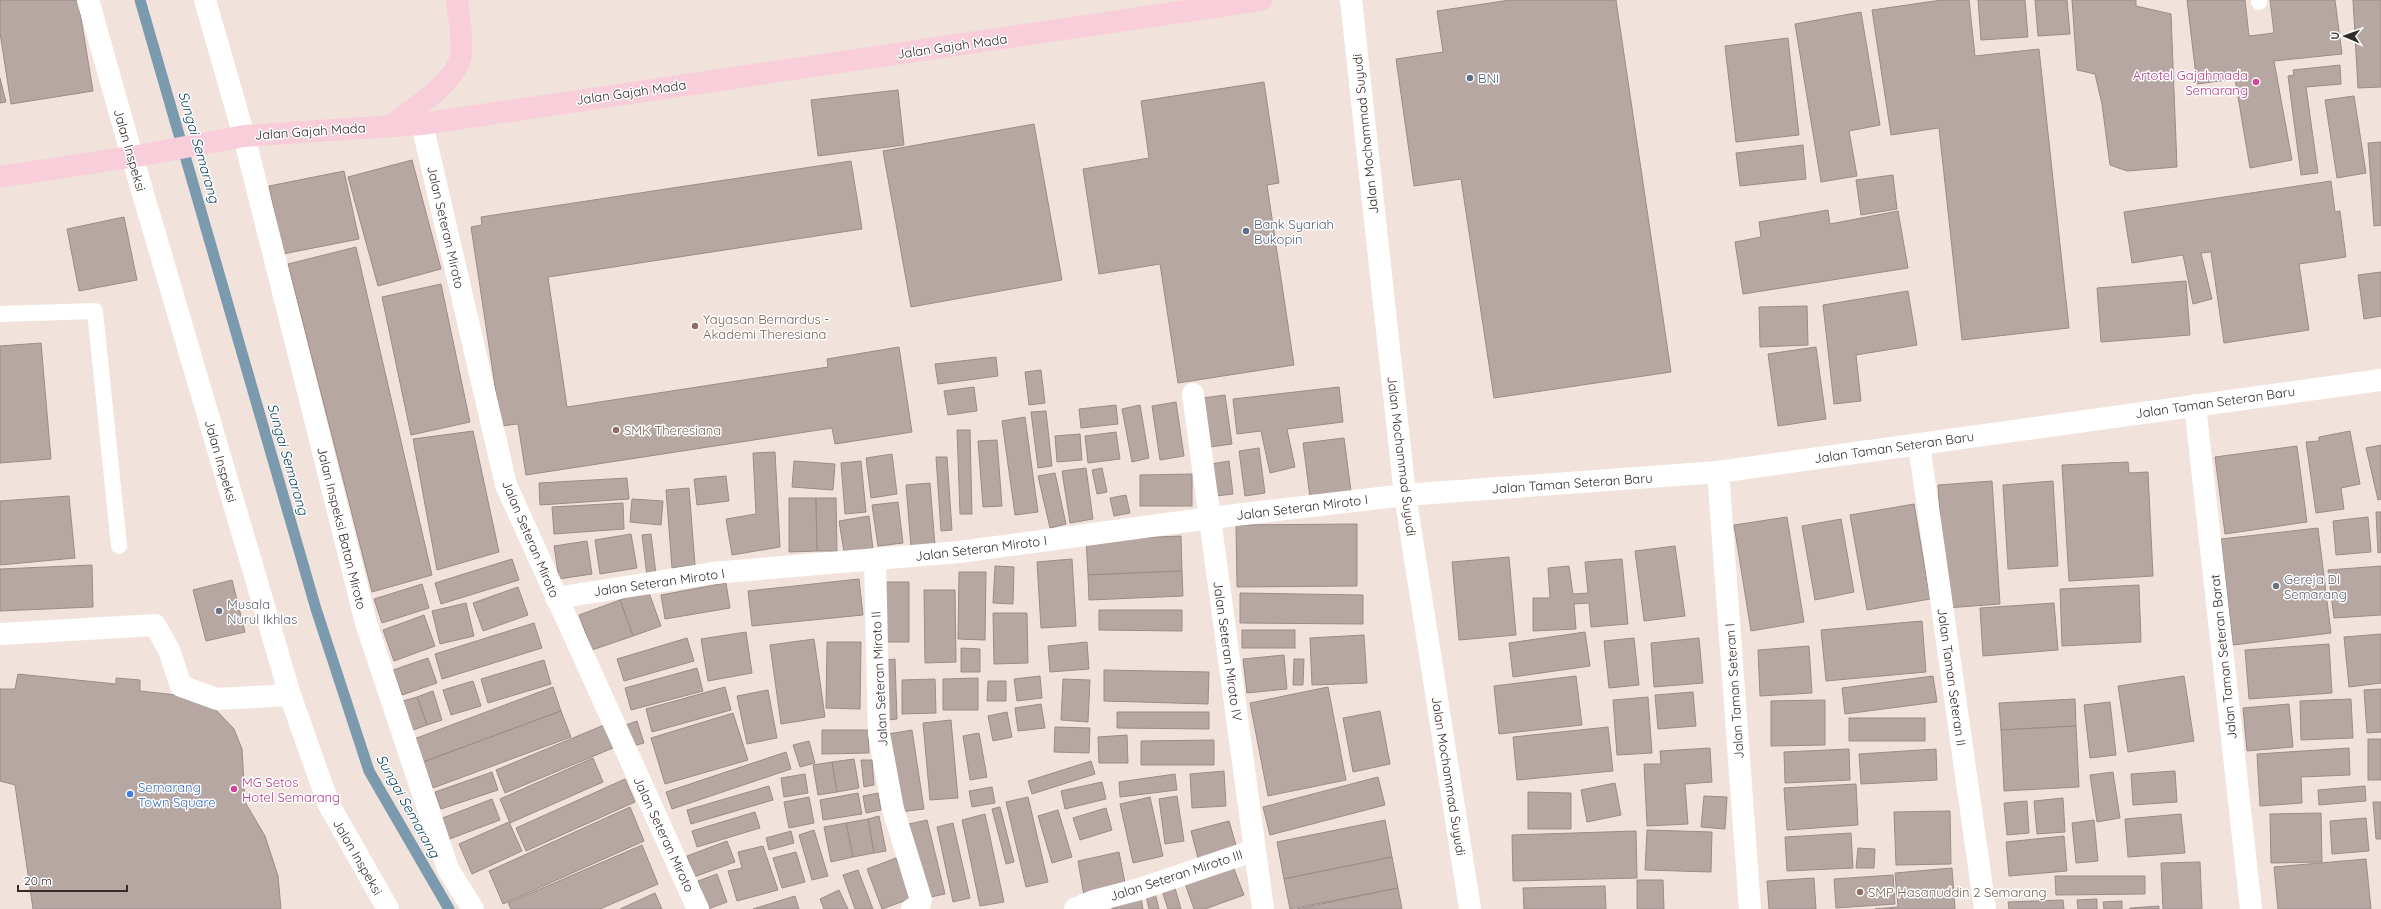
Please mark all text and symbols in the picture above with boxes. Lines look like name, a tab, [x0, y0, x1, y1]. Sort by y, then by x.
north arrow	[2325, 16, 2365, 56]
street label: Jalan Gajah Mada	[896, 30, 1008, 62]
text: U	[2328, 32, 2342, 40]
street label: Jalan Mochammad Suyudi	[1349, 53, 1381, 215]
place label: Artotel Gajahmada Semarang	[2133, 67, 2248, 98]
place label: BNI	[1478, 70, 1499, 86]
marker: BNI	[1465, 73, 1475, 83]
street label: Jalan Gajah Mada	[575, 76, 687, 108]
marker: Artotel Gajahmada Semarang	[2251, 77, 2261, 87]
water label: Sungai Semarang	[174, 89, 224, 206]
street label: Jalan Inspeksi	[111, 107, 149, 193]
street label: Jalan Gajah Mada	[254, 119, 366, 143]
street label: Jalan Seteran Miroto	[424, 164, 468, 290]
place label: Bank Syariah Bukopin	[1254, 216, 1334, 247]
marker: Bank Syariah Bukopin	[1241, 226, 1251, 236]
place label: Yayasan Bernardus - Akademi Theresiana	[703, 311, 829, 342]
marker: Yayasan Bernardus - Akademi Theresiana	[690, 321, 700, 331]
street label: Jalan Mochammad Suyudi	[1384, 375, 1420, 537]
street label: Jalan Taman Seteran Baru	[2134, 383, 2296, 421]
water label: Sungai Semarang	[263, 401, 313, 518]
street label: Jalan Inspeksi	[202, 418, 240, 504]
place label: SMK Theresiana	[624, 422, 721, 438]
marker: SMK Theresiana	[611, 425, 621, 435]
street label: Jalan Taman Seteran Baru	[1813, 428, 1975, 466]
street label: Jalan Inspeksi Batan Miroto	[314, 445, 370, 611]
street label: Jalan Taman Seteran Baru	[1491, 469, 1653, 497]
street label: Jalan Seteran Miroto	[499, 478, 563, 600]
street label: Jalan Seteran Miroto I	[1235, 491, 1369, 523]
street label: Jalan Seteran Miroto I	[914, 532, 1048, 564]
street label: Jalan Seteran Miroto I	[592, 565, 726, 599]
place label: Gereja DI Semarang	[2284, 571, 2347, 602]
street label: Jalan Taman Seteran Barat	[2206, 574, 2240, 740]
street label: Jalan Seteran Miroto IV	[1210, 580, 1246, 722]
marker: Gereja DI Semarang	[2271, 581, 2281, 591]
place label: Musala Nurul Ikhlas	[227, 596, 297, 627]
marker: Musala Nurul Ikhlas	[214, 606, 224, 616]
street label: Jalan Taman Seteran II	[1934, 607, 1970, 747]
street label: Jalan Seteran Miroto II	[867, 611, 891, 747]
street label: Jalan Taman Seteran I	[1721, 623, 1747, 759]
street label: Jalan Mochammad Suyudi	[1429, 695, 1469, 857]
water label: Sungai Semarang	[372, 751, 444, 862]
place label: MG Setos Hotel Semarang	[242, 774, 340, 805]
street label: Jalan Seteran Miroto	[630, 774, 698, 894]
place label: Semarang Town Square	[138, 779, 216, 810]
marker: MG Setos Hotel Semarang	[229, 784, 239, 794]
marker: Semarang Town Square	[125, 789, 135, 799]
street label: Jalan Inspeksi	[330, 816, 386, 898]
street label: Jalan Seteran Miroto III	[1107, 846, 1245, 904]
scale bar	[18, 867, 127, 893]
text: 20 m	[24, 873, 52, 888]
place label: SMP Hasanuddin 2 Semarang	[1868, 884, 2047, 900]
marker: SMP Hasanuddin 2 Semarang	[1855, 887, 1865, 897]

